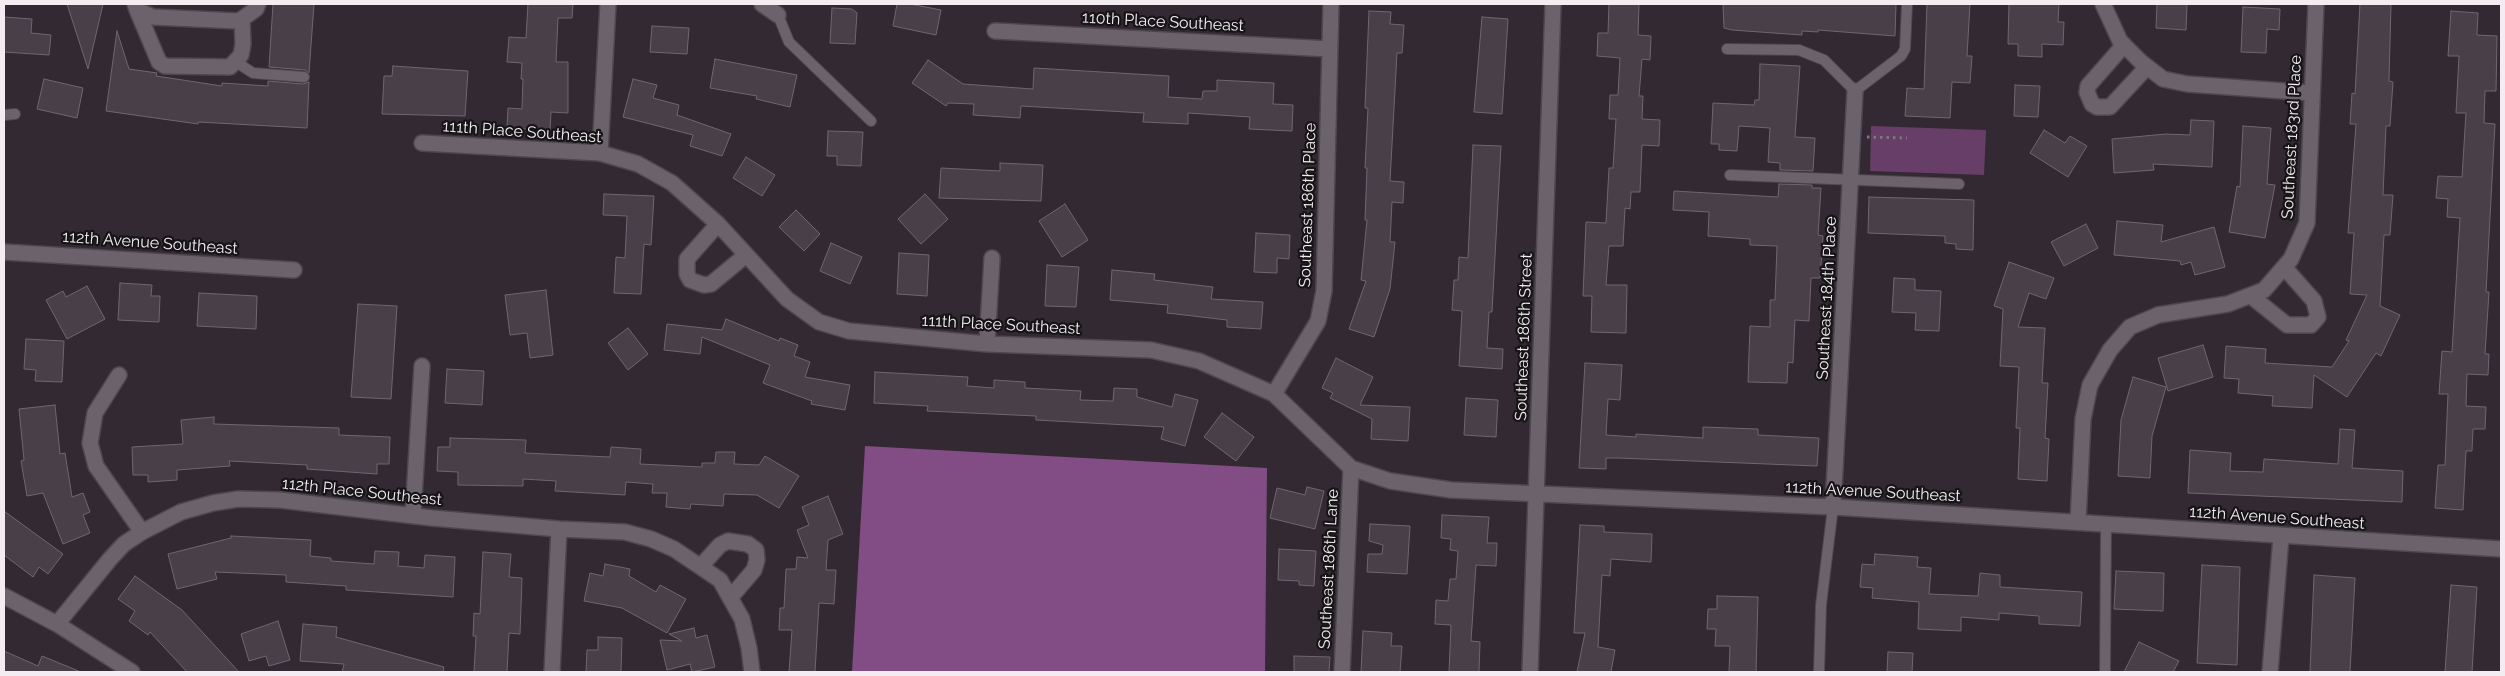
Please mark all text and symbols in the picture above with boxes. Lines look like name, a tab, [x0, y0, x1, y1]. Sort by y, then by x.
street label: 110th Place Southeast	[1082, 8, 1244, 36]
street label: Southeast 183rd Place	[2278, 55, 2306, 219]
street label: 111th Place Southeast	[442, 117, 602, 147]
street label: Southeast 186th Place	[1296, 122, 1320, 288]
street label: Southeast 184th Place	[1813, 216, 1841, 380]
street label: 112th Avenue Southeast	[62, 227, 238, 259]
street label: Southeast 186th Street	[1511, 253, 1537, 421]
street label: 111th Place Southeast	[921, 311, 1081, 339]
street label: 112th Place Southeast	[281, 474, 443, 510]
street label: 112th Avenue Southeast	[1785, 478, 1961, 506]
street label: Southeast 186th Lane	[1315, 488, 1343, 650]
street label: 112th Avenue Southeast	[2189, 502, 2365, 534]

